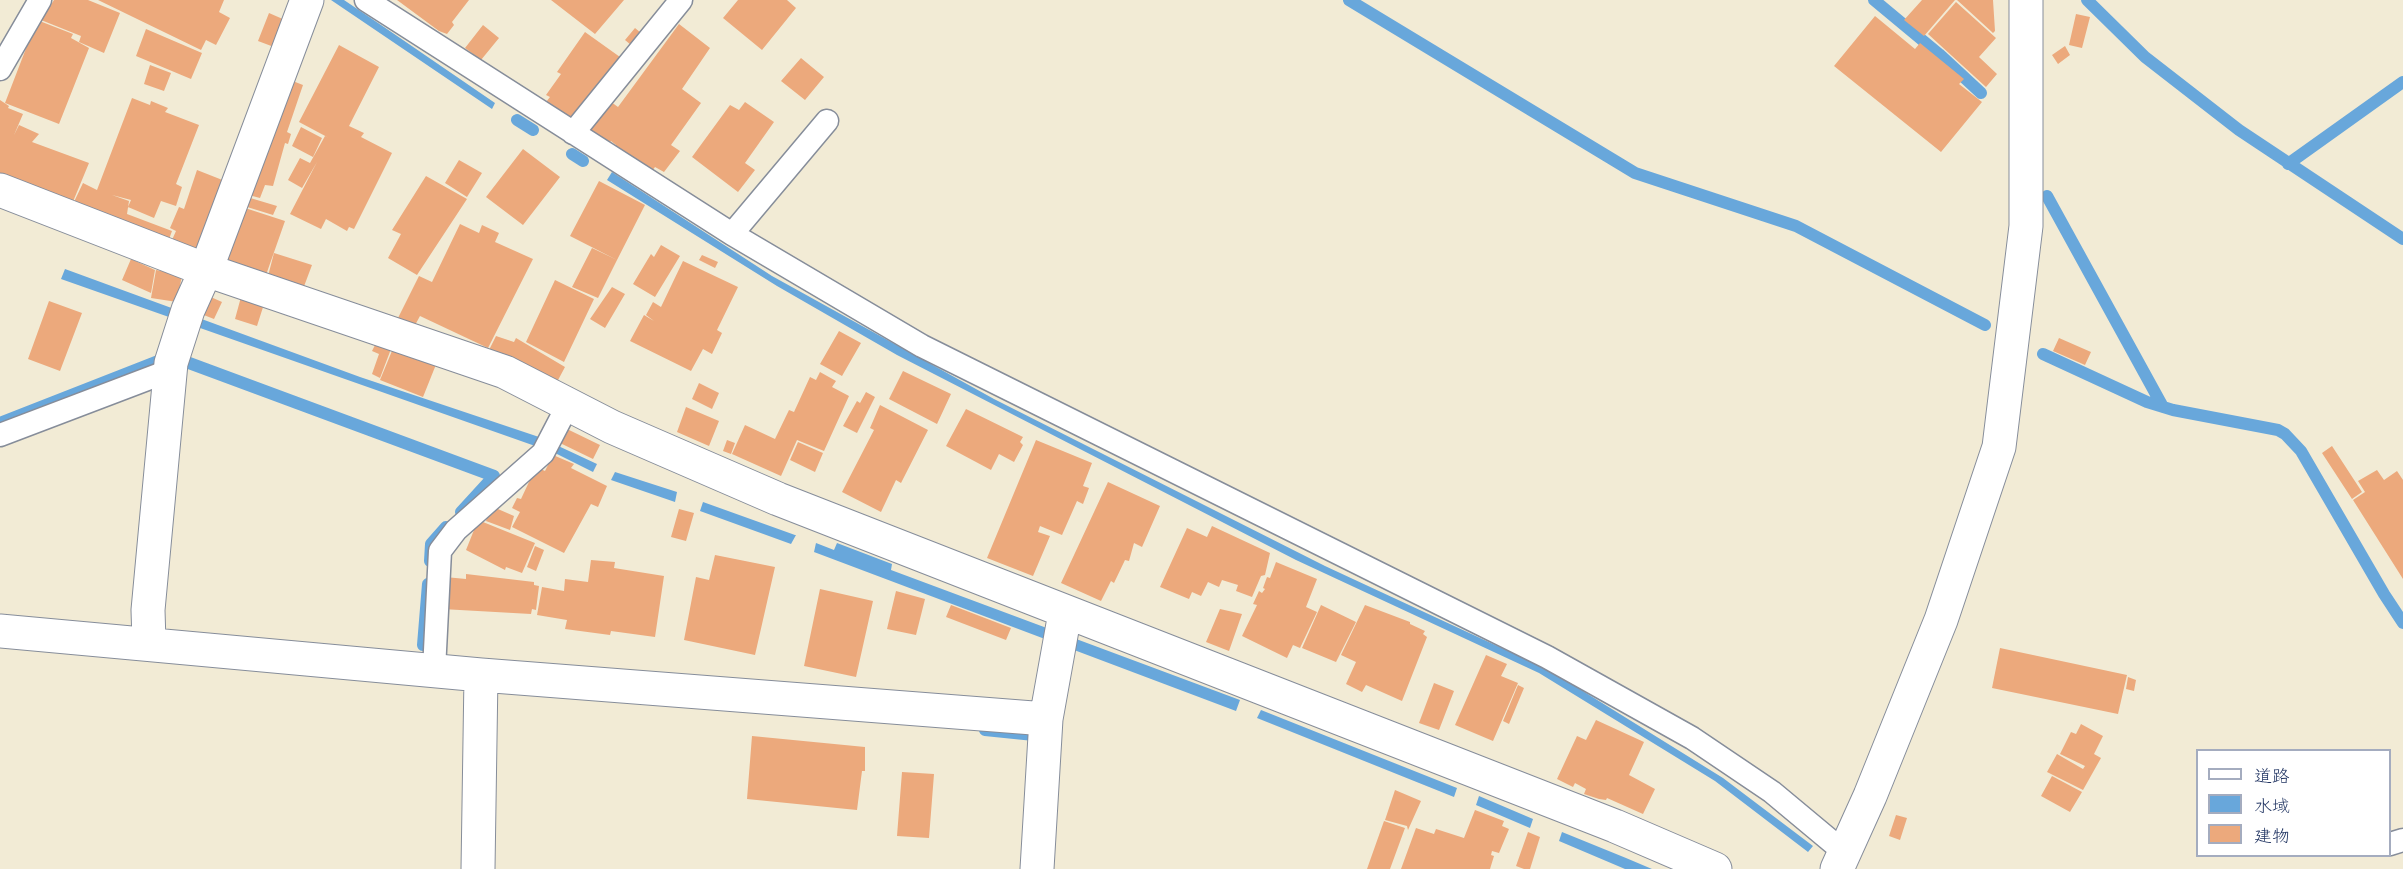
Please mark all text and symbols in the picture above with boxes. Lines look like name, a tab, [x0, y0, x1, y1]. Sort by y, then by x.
legend	[2196, 749, 2391, 857]
text: 道路	[2254, 763, 2290, 787]
text: 水域	[2254, 793, 2290, 817]
text: 建物	[2254, 823, 2290, 847]

